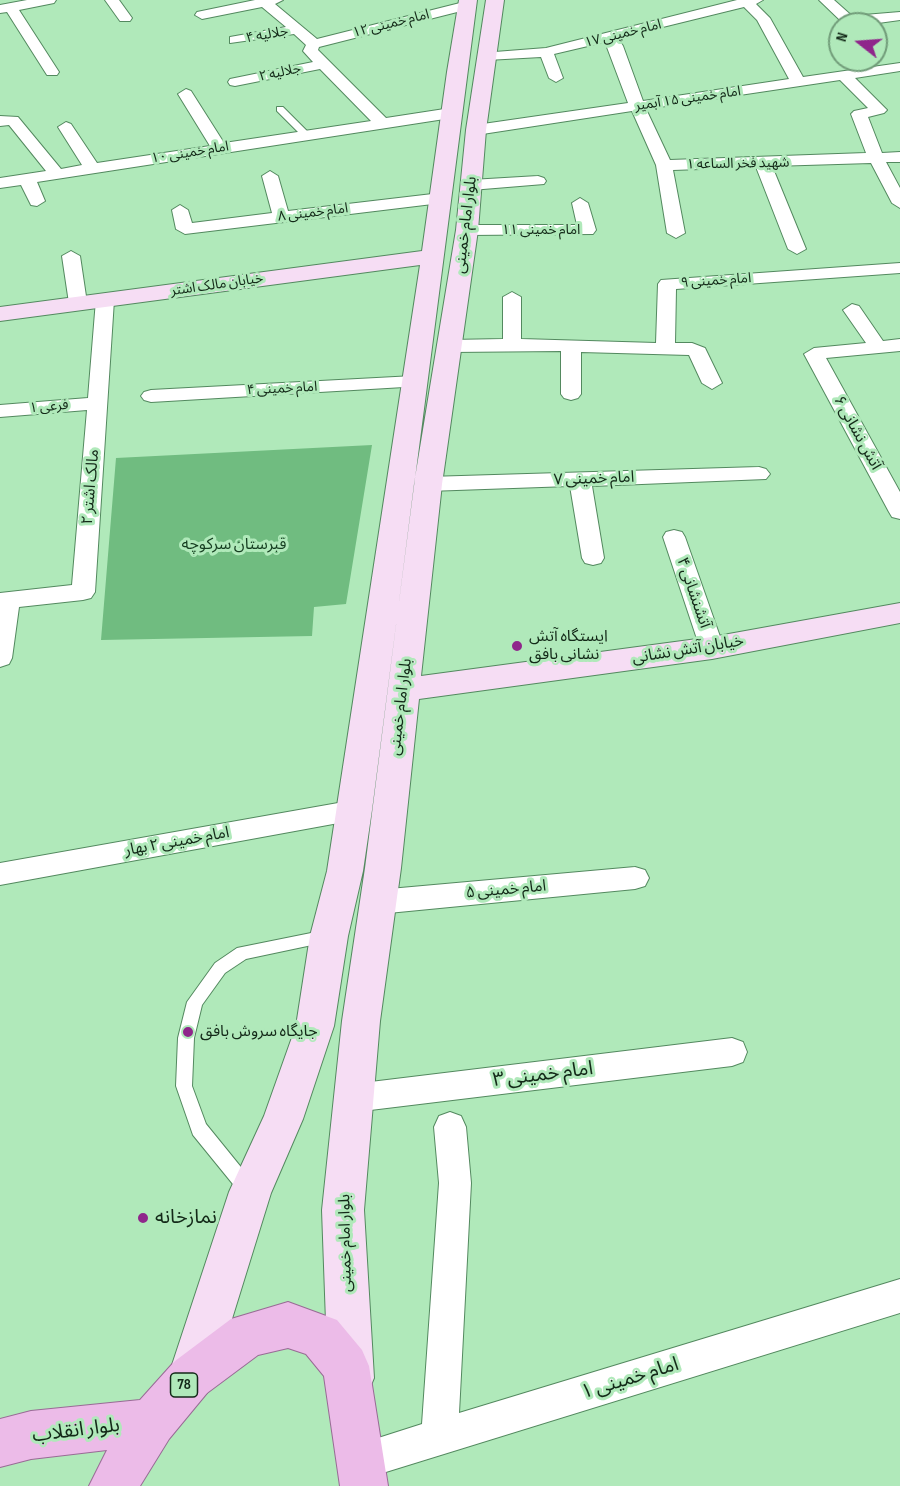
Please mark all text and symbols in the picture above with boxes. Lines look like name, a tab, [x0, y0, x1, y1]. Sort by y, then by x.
street label: امام خمینی ۱۲	[351, 6, 431, 42]
north arrow	[828, 12, 888, 72]
street label: امام خمینی ۱۷	[583, 16, 663, 52]
street label: جلالیه ۴	[245, 23, 289, 47]
text: N	[832, 30, 853, 44]
street label: جلالیه ۲	[257, 60, 303, 86]
street label: امام خمینی ۱۵ آبمیر	[634, 83, 742, 115]
street label: امام خمینی ۱۰	[150, 139, 230, 167]
street label: شهید فخر الساعه ۱	[686, 155, 790, 173]
street label: بلوار امام خمینی	[451, 175, 481, 275]
street label: امام خمینی ۸	[277, 200, 349, 226]
street label: امام خمینی ۱۱	[502, 222, 580, 238]
street label: خیابان مالک اشتر	[170, 270, 264, 300]
street label: امام خمینی ۹	[680, 270, 752, 292]
street label: امام خمینی ۴	[246, 379, 318, 399]
street label: آتش نشانی ۶	[829, 393, 885, 473]
street label: فرعی ۱	[29, 397, 69, 417]
street label: مالک اشتر ۲	[78, 448, 104, 526]
street label: امام خمینی ۷	[553, 468, 635, 490]
park label: قبرستان سرکوچه	[182, 535, 286, 555]
street label: آتشنشانی ۴	[672, 555, 714, 631]
place label: ایستگاه آتش نشانی بافق	[529, 627, 608, 665]
street label: خیابان آتش نشانی	[631, 632, 745, 668]
marker: ایستگاه آتش نشانی بافق	[510, 639, 524, 653]
street label: بلوار امام خمینی	[386, 657, 416, 757]
street label: امام خمینی ۲ بهار	[123, 823, 231, 861]
street label: امام خمینی ۵	[465, 877, 547, 903]
place label: جایگاه سروش بافق	[200, 1022, 318, 1042]
marker: جایگاه سروش بافق	[181, 1025, 195, 1039]
street label: امام خمینی ۳	[491, 1057, 595, 1093]
street label: بلوار امام خمینی	[336, 1194, 356, 1292]
place label: نمازخانه	[155, 1206, 217, 1230]
marker: نمازخانه	[136, 1211, 150, 1225]
street label: امام خمینی ۱	[578, 1353, 682, 1405]
road number: 78	[170, 1373, 198, 1397]
street label: بلوار انقلاب	[31, 1414, 121, 1448]

